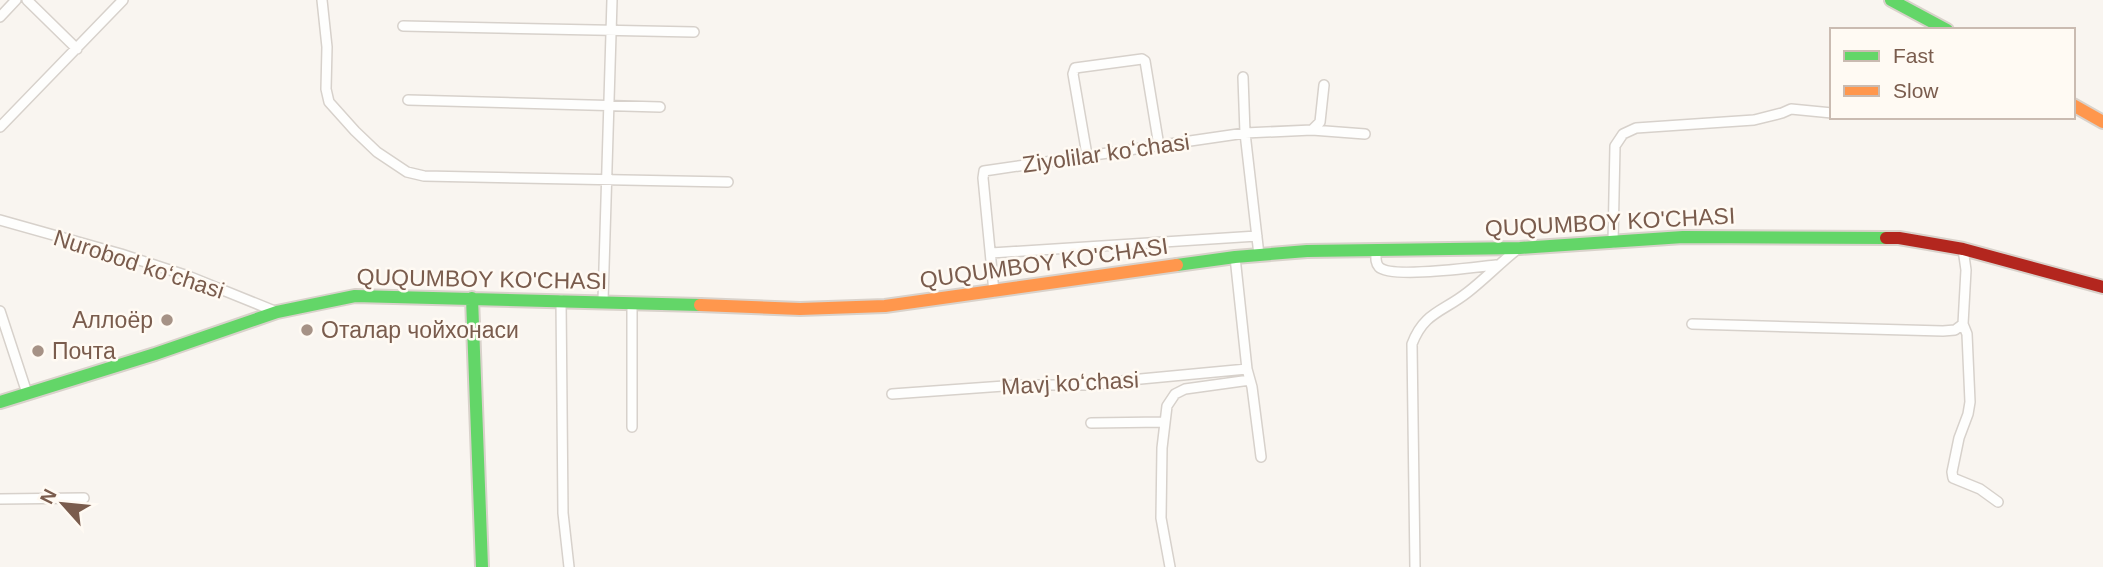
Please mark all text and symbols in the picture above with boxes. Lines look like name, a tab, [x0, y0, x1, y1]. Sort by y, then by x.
legend	[1830, 28, 2075, 119]
text: Fast	[1893, 44, 1934, 67]
text: Slow	[1893, 79, 1939, 102]
street label: Ziyolilar koʻchasi	[1021, 128, 1191, 178]
street label: QUQUMBOY KO'CHASI	[1484, 202, 1736, 242]
street label: Nurobod koʻchasi	[50, 224, 228, 304]
street label: QUQUMBOY KO'CHASI	[918, 233, 1170, 293]
street label: QUQUMBOY KO'CHASI	[356, 264, 608, 294]
place label: Аллоёр	[72, 307, 153, 333]
marker: Аллоёр	[159, 312, 175, 328]
place label: Оталар чойхонаси	[321, 317, 519, 343]
marker: Оталар чойхонаси	[299, 322, 315, 338]
place label: Почта	[52, 338, 116, 364]
marker: Почта	[30, 343, 46, 359]
street label: Mavj koʻchasi	[1000, 366, 1140, 400]
north arrow	[28, 469, 98, 539]
text: N	[36, 486, 61, 507]

